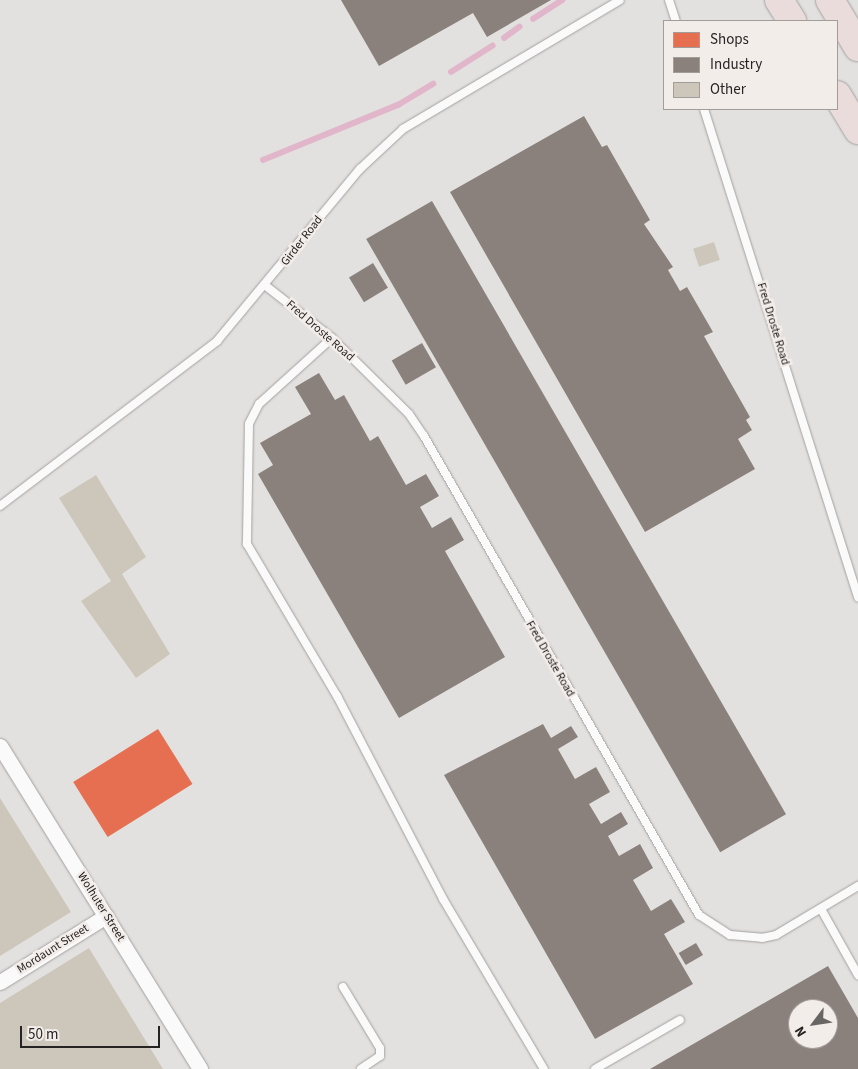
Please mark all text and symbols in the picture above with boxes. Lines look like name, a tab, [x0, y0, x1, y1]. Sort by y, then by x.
legend	[663, 20, 838, 110]
text: Shops	[710, 29, 749, 50]
text: Industry	[710, 54, 762, 75]
text: Other	[710, 79, 746, 100]
street label: Girder Road	[278, 213, 326, 269]
street label: Fred Droste Road	[754, 281, 792, 367]
street label: Fred Droste Road	[283, 298, 357, 364]
street label: Fred Droste Road	[522, 618, 578, 700]
street label: Wolhuter Street	[74, 870, 128, 944]
street label: Mordaunt Street	[15, 921, 91, 977]
north arrow	[788, 999, 838, 1049]
scale bar	[22, 1016, 162, 1048]
text: N	[790, 1022, 812, 1040]
text: 50 m	[28, 1024, 58, 1045]

